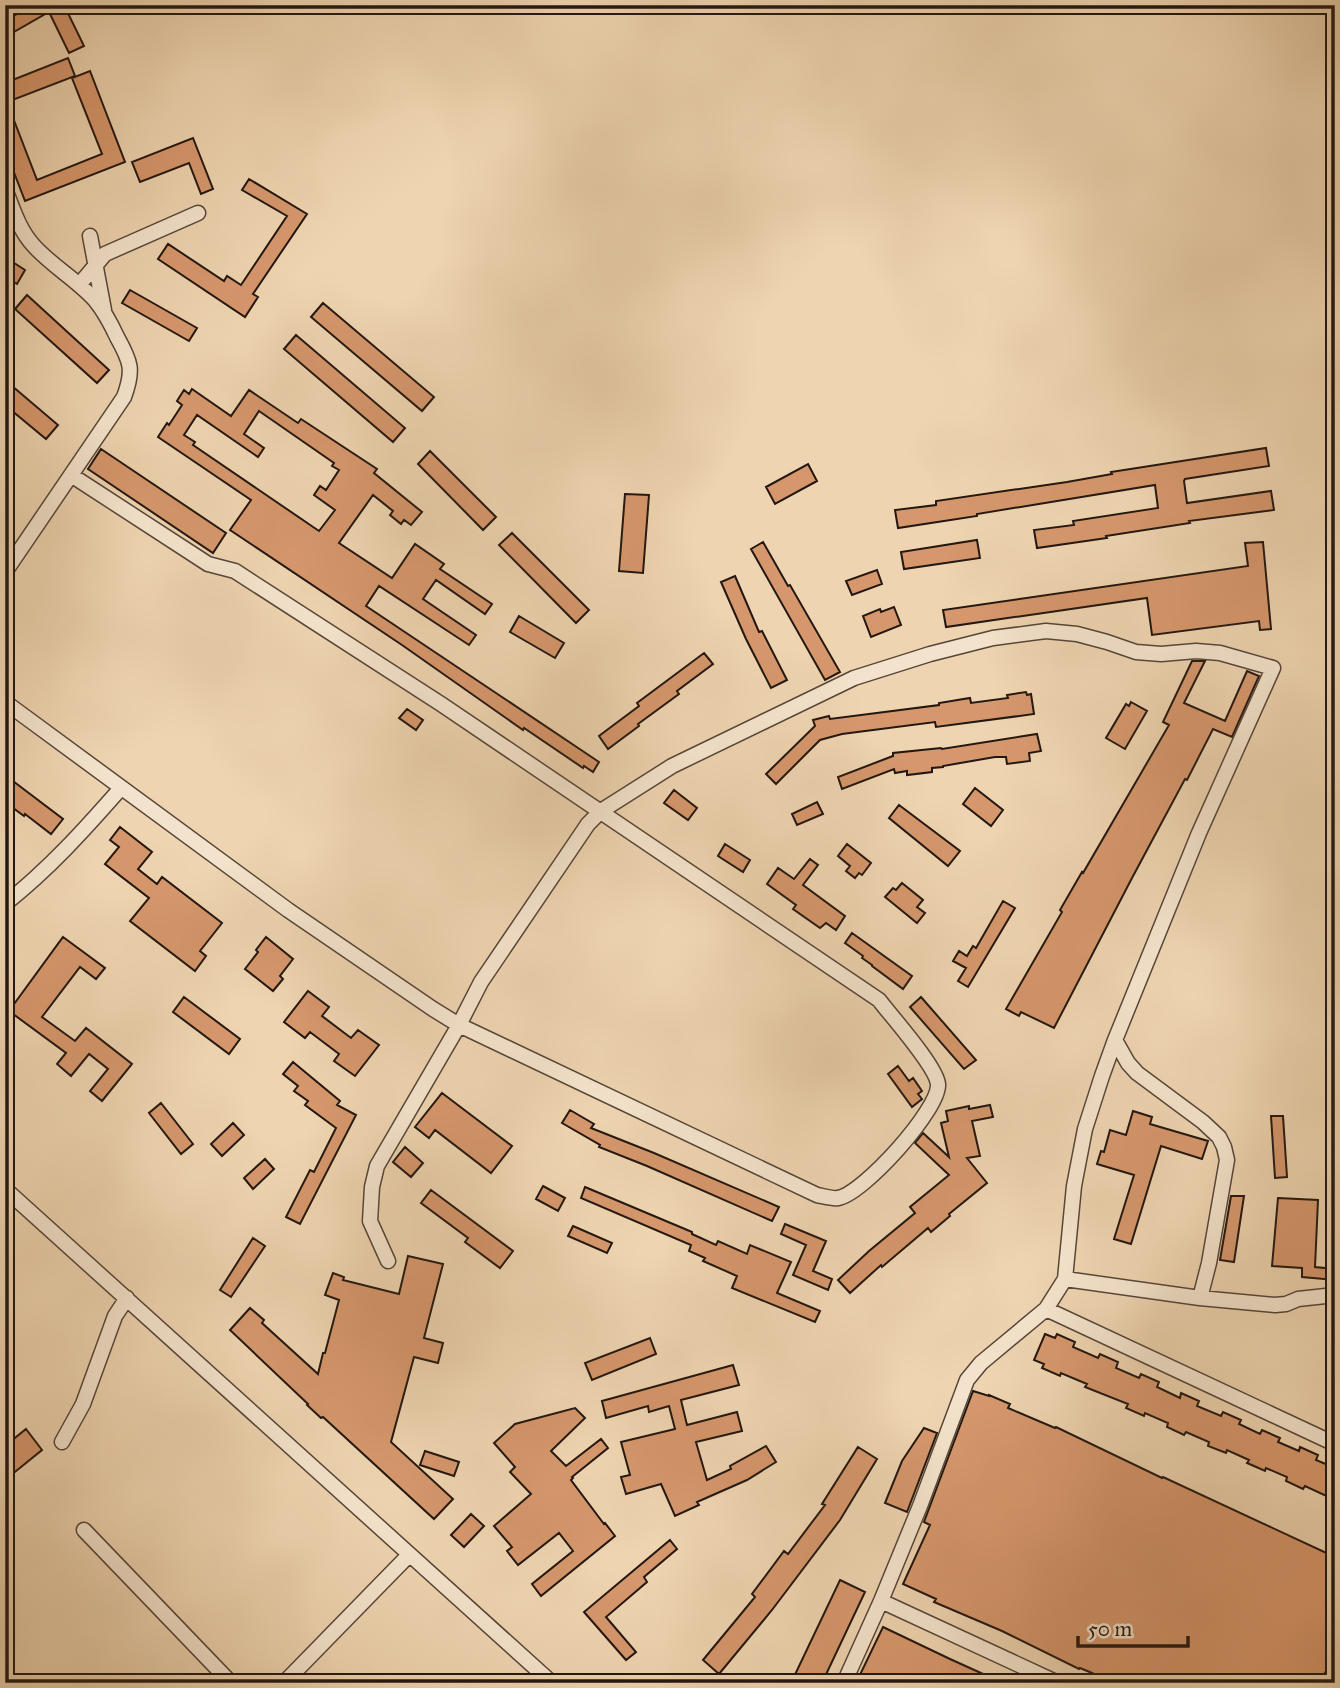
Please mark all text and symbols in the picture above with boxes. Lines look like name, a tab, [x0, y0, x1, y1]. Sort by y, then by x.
scale bar	[1078, 1604, 1188, 1648]
text: 50 m	[1088, 1616, 1133, 1642]

